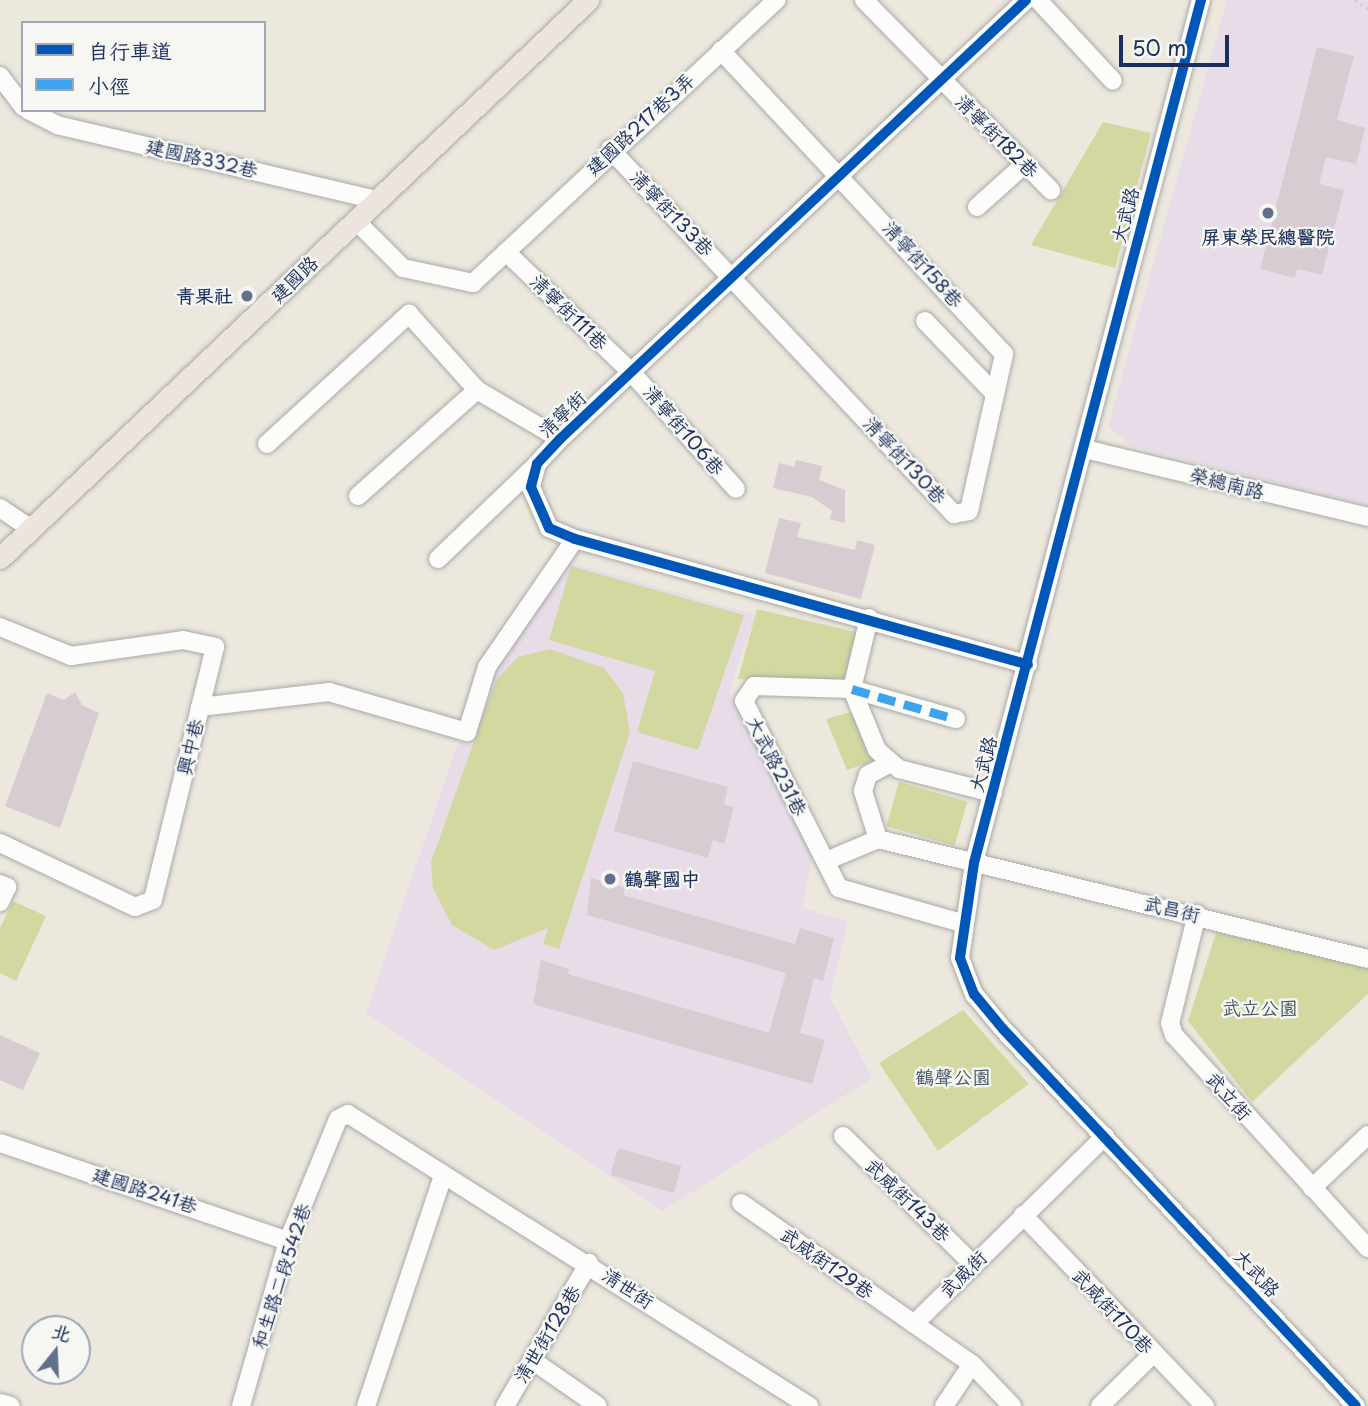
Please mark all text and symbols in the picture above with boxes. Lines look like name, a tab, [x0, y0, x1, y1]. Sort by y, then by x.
legend	[21, 21, 266, 112]
scale bar	[1123, 21, 1233, 65]
text: 50 m	[1132, 31, 1186, 63]
text: 自行車道	[88, 34, 172, 66]
street label: 建國路217巷3弄	[581, 68, 699, 180]
text: 小徑	[88, 69, 130, 101]
street label: 清寧街182巷	[951, 90, 1043, 182]
street label: 建國路332巷	[144, 134, 260, 182]
street label: 清寧街133巷	[626, 166, 718, 260]
street label: 大武路	[1107, 185, 1143, 245]
marker: 屏東榮民總醫院	[1258, 203, 1278, 223]
street label: 清寧街158巷	[878, 216, 968, 312]
place label: 屏東榮民總醫院	[1202, 226, 1334, 248]
street label: 建國路	[266, 251, 322, 307]
street label: 清寧街111巷	[525, 269, 613, 355]
place label: 青果社	[176, 285, 233, 307]
marker: 青果社	[239, 288, 255, 304]
street label: 清寧街106巷	[639, 380, 729, 480]
street label: 清寧街	[534, 386, 590, 442]
street label: 清寧街130巷	[859, 412, 951, 508]
street label: 榮總南路	[1187, 463, 1267, 503]
street label: 大武路231巷	[742, 712, 812, 820]
street label: 興中巷	[172, 717, 208, 777]
street label: 大武路	[965, 734, 1001, 794]
place label: 鶴聲國中	[624, 868, 700, 890]
marker: 鶴聲國中	[602, 871, 618, 887]
street label: 武昌街	[1142, 891, 1202, 927]
park label: 武立公園	[1222, 997, 1298, 1019]
park label: 鶴聲公園	[915, 1066, 991, 1088]
street label: 武立街	[1201, 1067, 1257, 1125]
street label: 武威街143巷	[861, 1154, 955, 1246]
street label: 建國路241巷	[90, 1162, 200, 1218]
street label: 和生路二段542巷	[247, 1200, 315, 1352]
street label: 武威街129巷	[776, 1222, 878, 1304]
street label: 大武路	[1229, 1244, 1285, 1302]
street label: 武威街	[935, 1246, 991, 1302]
street label: 清世街	[598, 1263, 658, 1313]
street label: 武威街170巷	[1068, 1264, 1158, 1358]
street label: 清世街128巷	[509, 1281, 585, 1387]
north arrow	[21, 1315, 91, 1385]
text: 北	[48, 1316, 75, 1348]

